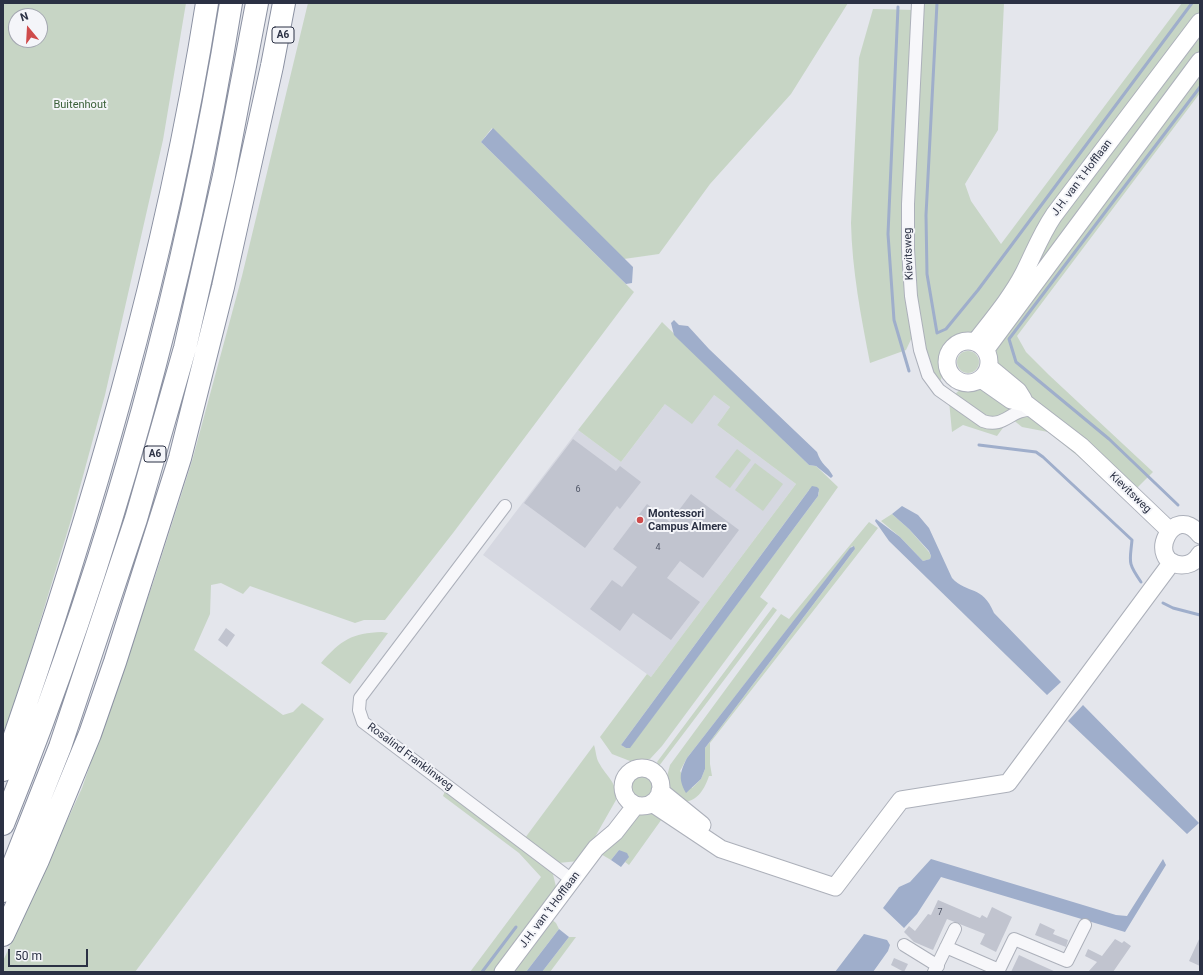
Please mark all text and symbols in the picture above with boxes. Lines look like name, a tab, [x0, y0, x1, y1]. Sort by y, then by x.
north arrow	[8, 8, 48, 48]
text: N	[19, 10, 30, 24]
road number: A6	[272, 27, 294, 43]
park label: Buitenhout	[53, 98, 107, 112]
street label: J.H. van 't Hofflaan	[1049, 137, 1115, 219]
street label: Kievitsweg	[901, 227, 917, 281]
road number: A6	[144, 446, 166, 462]
street label: Kievitsweg	[1106, 470, 1154, 516]
house number: 6	[575, 485, 581, 495]
place label: Montessori Campus Almere	[648, 507, 727, 533]
marker: Montessori Campus Almere	[635, 515, 645, 525]
house number: 4	[655, 543, 661, 553]
street label: Rosalind Franklinweg	[365, 720, 455, 794]
street label: J.H. van 't Hofflaan	[517, 869, 583, 951]
house number: 7	[937, 908, 943, 918]
scale bar	[10, 941, 90, 967]
text: 50 m	[15, 949, 42, 963]

